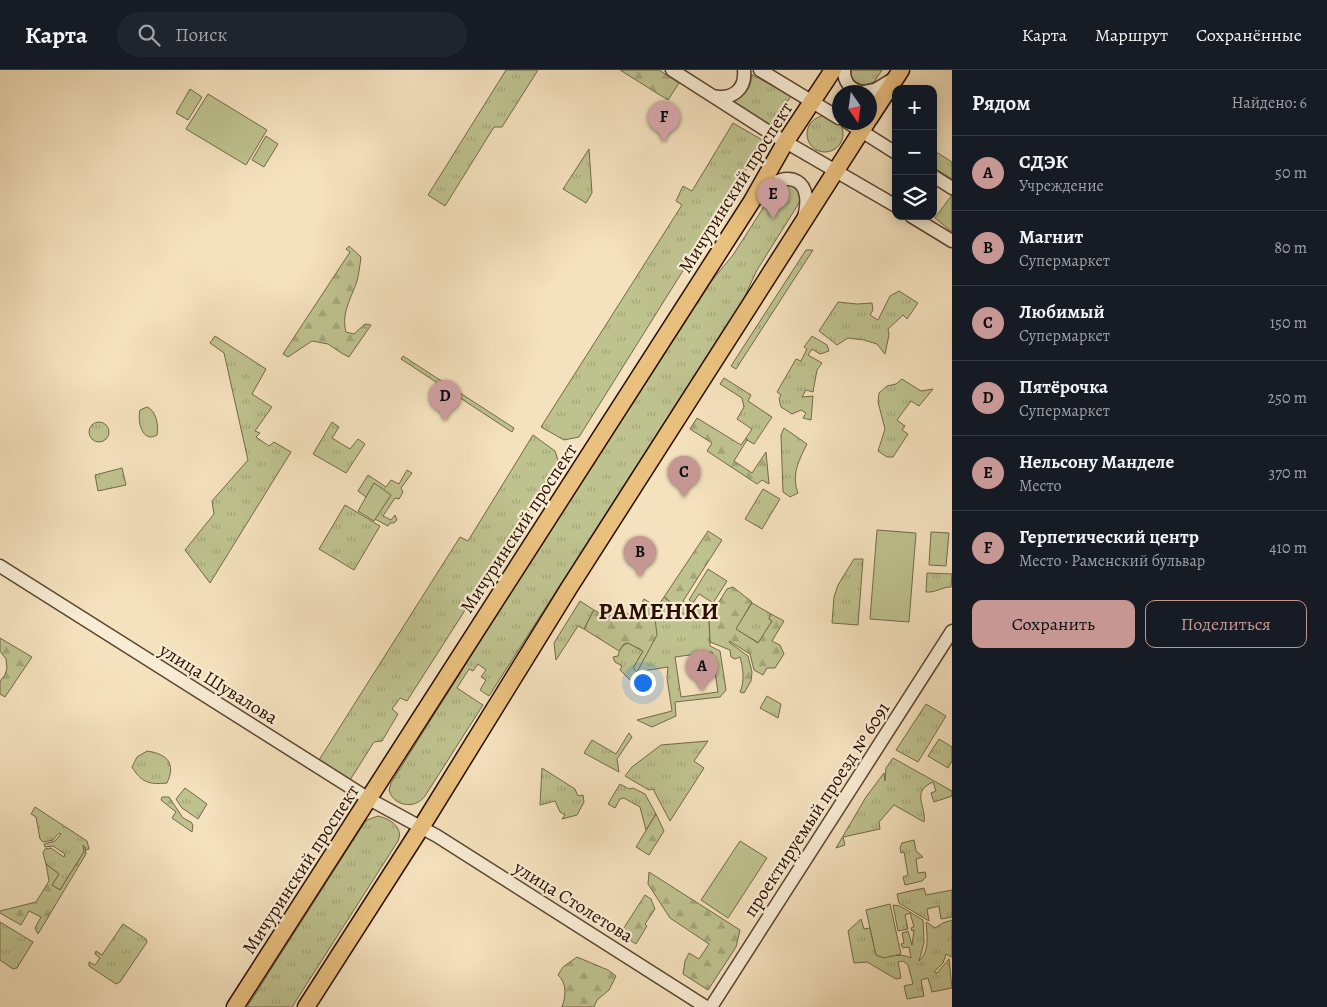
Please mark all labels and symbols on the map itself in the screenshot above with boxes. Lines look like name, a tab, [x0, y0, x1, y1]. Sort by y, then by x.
north arrow	[832, 85, 877, 130]
street label: Мичуринский проспект	[673, 96, 799, 278]
pin: F	[648, 101, 680, 142]
pin: E	[757, 178, 789, 219]
pin: D	[429, 380, 461, 421]
street label: Мичуринский проспект	[454, 438, 584, 618]
pin: C	[668, 456, 700, 497]
pin: B	[624, 536, 656, 577]
district label: РАМЕНКИ	[598, 595, 720, 627]
street label: улица Шувалова	[153, 636, 283, 731]
pin: A	[686, 650, 718, 691]
your location	[630, 670, 656, 696]
street label: проектируемый проезд № 6091	[737, 697, 897, 922]
street label: Мичуринский проспект	[236, 779, 366, 959]
street label: улица Столетова	[508, 854, 638, 949]

